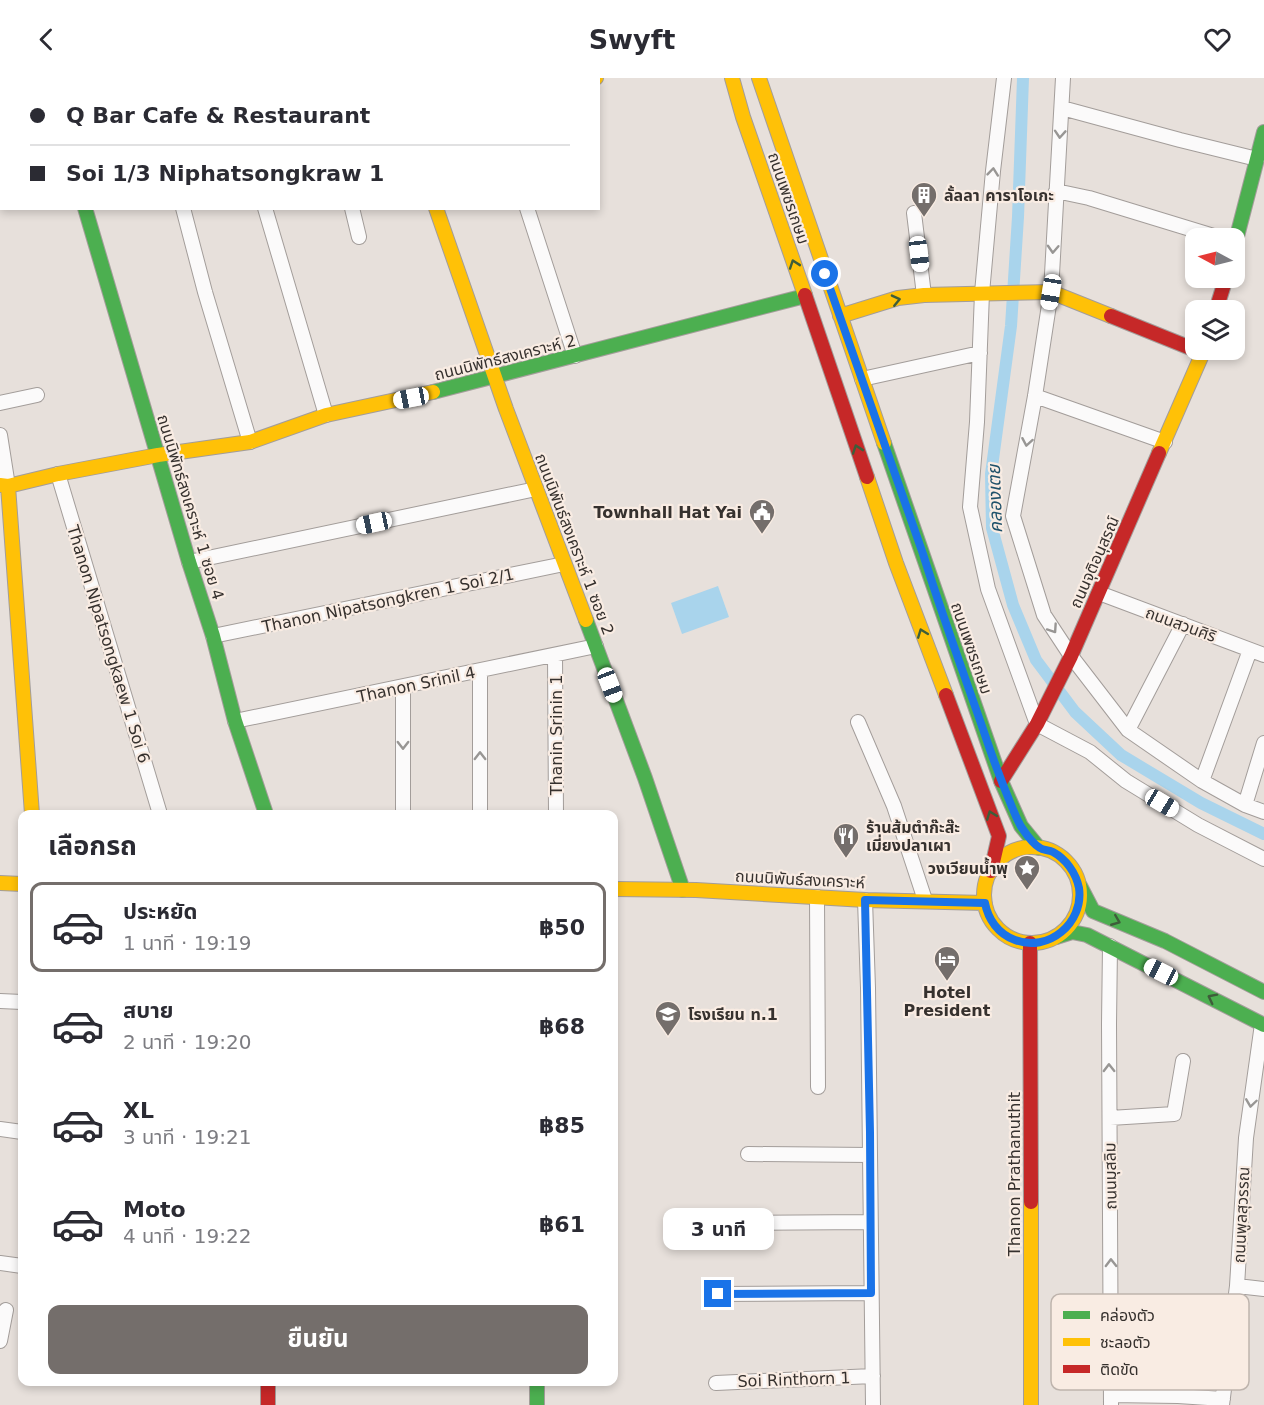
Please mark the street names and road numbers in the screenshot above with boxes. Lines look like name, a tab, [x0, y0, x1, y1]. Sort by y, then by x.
street label: ถนนเพชรเกษม	[764, 150, 813, 247]
street label: ถนนนิพัทธ์สงเคราะห์ 2	[432, 331, 578, 384]
street label: ถนนนิพัทธ์สงเคราะห์ 1 ซอย 4	[153, 412, 228, 602]
street label: ถนนนิพันธ์สงเคราะห์ 1 ซอย 2	[531, 451, 618, 638]
street label: ถนนจุติอนุสรณ์	[1066, 513, 1123, 611]
street label: Thanon Nipatsongkaew 1 Soi 6	[63, 522, 154, 765]
street label: Thanon Nipatsongkren 1 Soi 2/1	[259, 564, 516, 637]
street label: ถนนเพชรเกษม	[947, 600, 996, 697]
street label: ถนนสวนศิริ	[1143, 603, 1219, 646]
street label: Thanon Srinil 4	[354, 663, 477, 707]
street label: Thanin Srinin 1	[547, 675, 566, 796]
street label: ถนนนิพันธ์สงเคราะห์	[735, 867, 866, 892]
street label: Thanon Prathanuthit	[1005, 1092, 1024, 1257]
street label: ถนนมุสลิม	[1100, 1142, 1121, 1210]
street label: ถนนพูลสุวรรณ	[1229, 1166, 1254, 1264]
street label: Soi Rinthorn 1	[737, 1368, 851, 1391]

